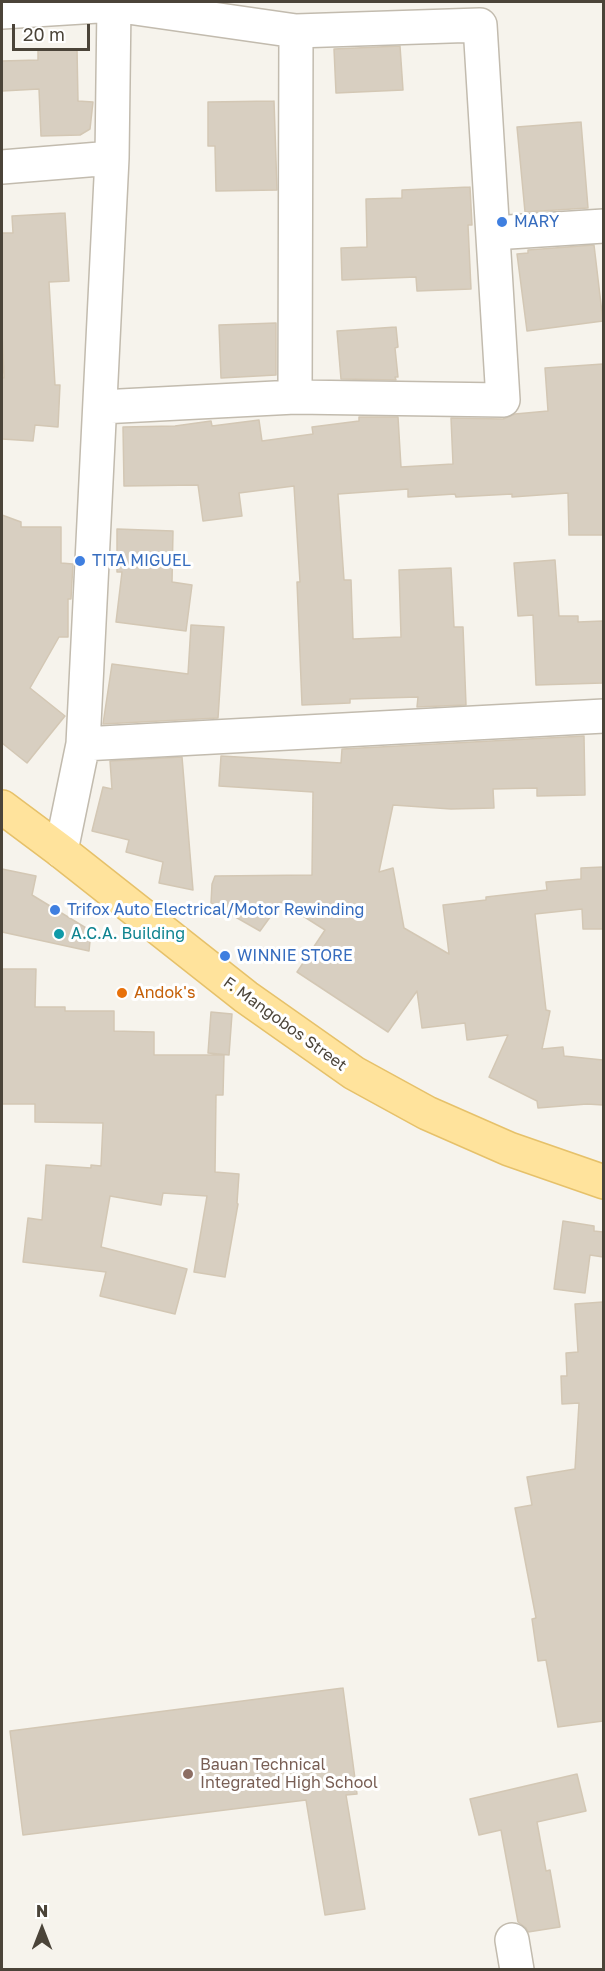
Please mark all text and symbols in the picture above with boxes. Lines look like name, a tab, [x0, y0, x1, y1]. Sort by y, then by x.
scale bar	[15, 12, 93, 50]
text: 20 m	[23, 23, 65, 45]
place label: MARY	[514, 212, 559, 232]
marker: MARY	[495, 215, 509, 229]
place label: TITA MIGUEL	[92, 551, 191, 571]
marker: TITA MIGUEL	[73, 554, 87, 568]
place label: Trifox Auto Electrical/Motor Rewinding	[67, 900, 364, 920]
marker: Trifox Auto Electrical/Motor Rewinding	[48, 903, 62, 917]
place label: A.C.A. Building	[71, 924, 185, 944]
marker: A.C.A. Building	[52, 927, 66, 941]
place label: WINNIE STORE	[237, 946, 353, 966]
marker: WINNIE STORE	[218, 949, 232, 963]
street label: F. Mangobos Street	[220, 973, 350, 1075]
place label: Andok's	[134, 983, 195, 1003]
marker: Andok's	[115, 986, 129, 1000]
place label: Bauan Technical Integrated High School	[200, 1755, 378, 1793]
marker: Bauan Technical Integrated High School	[181, 1767, 195, 1781]
north arrow	[12, 1899, 72, 1959]
text: N	[36, 1901, 48, 1921]

